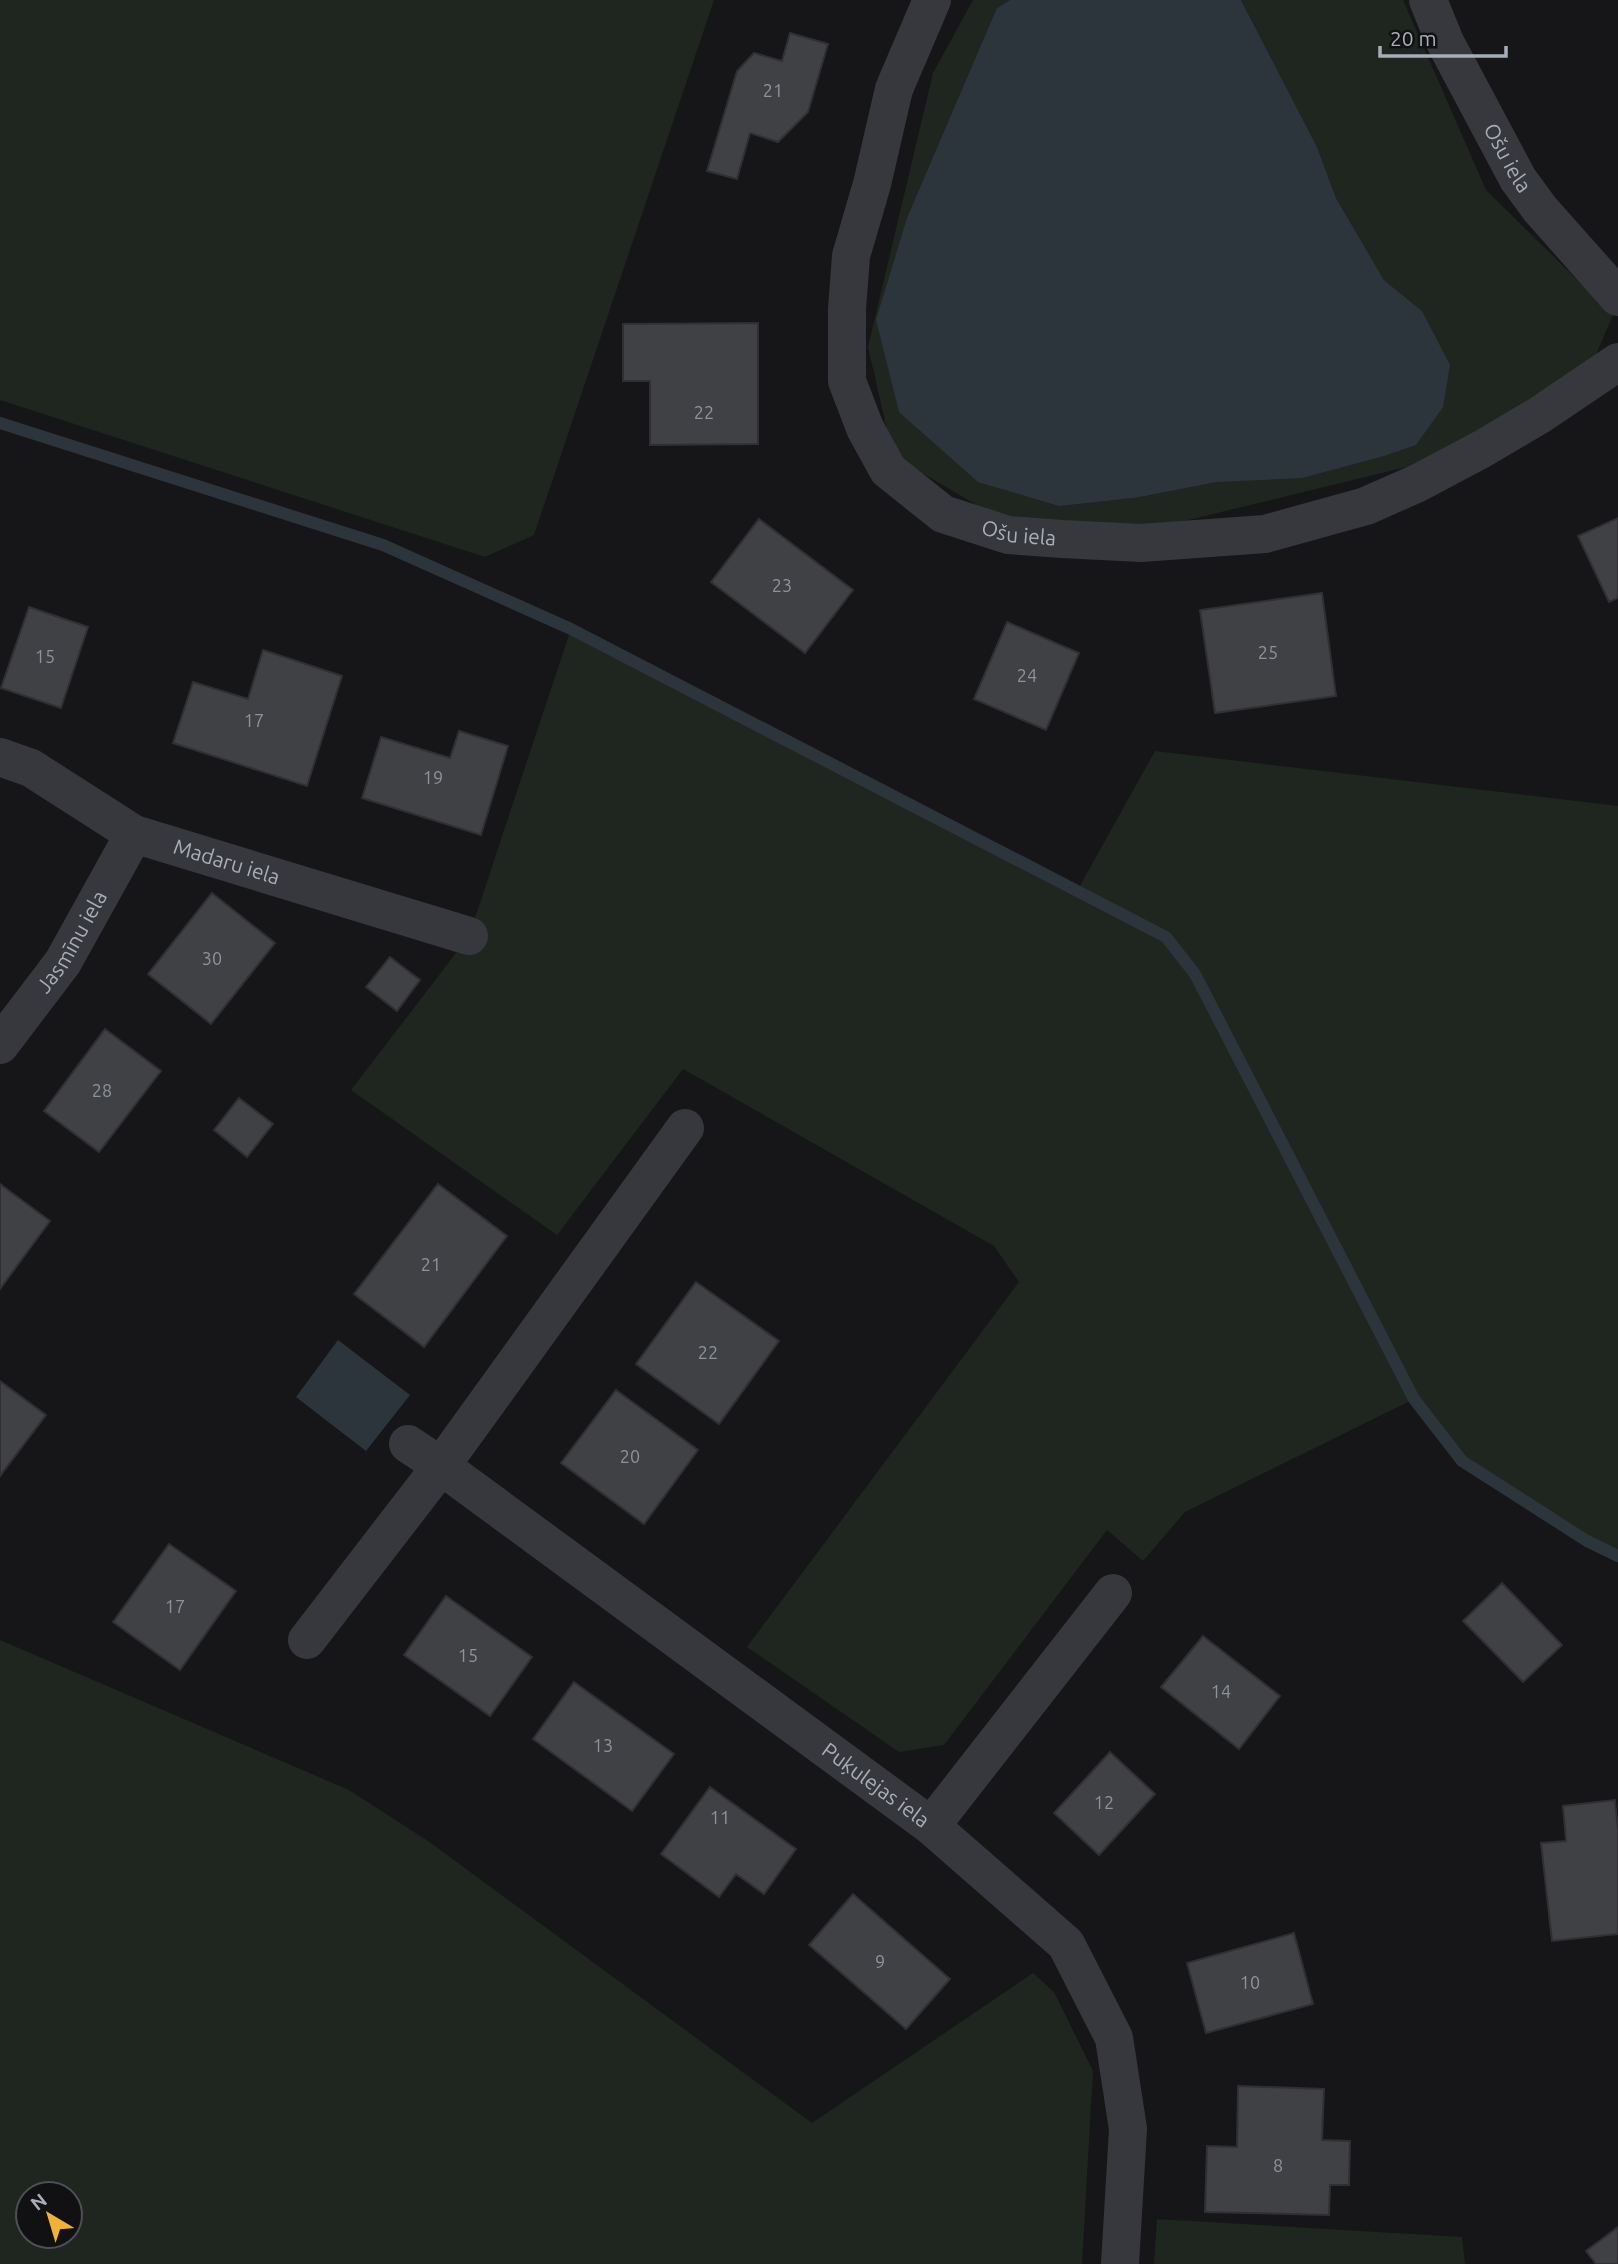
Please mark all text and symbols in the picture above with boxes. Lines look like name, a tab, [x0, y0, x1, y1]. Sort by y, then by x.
scale bar	[1380, 14, 1506, 58]
text: 20 m	[1390, 26, 1437, 50]
house number: 21	[763, 80, 783, 100]
street label: Ošu iela	[1480, 119, 1537, 197]
house number: 22	[694, 402, 714, 422]
street label: Ošu iela	[979, 514, 1057, 550]
house number: 23	[772, 575, 792, 595]
house number: 25	[1258, 642, 1278, 662]
house number: 15	[35, 646, 55, 666]
house number: 24	[1017, 665, 1037, 685]
house number: 17	[244, 710, 264, 730]
house number: 19	[423, 767, 443, 787]
street label: Madaru iela	[171, 834, 283, 889]
street label: Jasmīnu iela	[31, 886, 111, 997]
house number: 30	[202, 948, 222, 968]
house number: 28	[92, 1080, 112, 1100]
house number: 21	[421, 1254, 441, 1274]
house number: 22	[698, 1342, 718, 1362]
house number: 20	[620, 1446, 640, 1466]
house number: 17	[165, 1596, 185, 1616]
house number: 15	[458, 1645, 478, 1665]
house number: 14	[1211, 1681, 1231, 1701]
house number: 13	[593, 1735, 613, 1755]
street label: Puķulejas iela	[818, 1737, 935, 1832]
house number: 12	[1094, 1792, 1114, 1812]
house number: 11	[710, 1807, 730, 1827]
house number: 9	[875, 1951, 885, 1971]
house number: 10	[1240, 1972, 1260, 1992]
house number: 8	[1273, 2155, 1283, 2175]
north arrow	[14, 2180, 84, 2250]
text: N	[26, 2189, 51, 2215]

